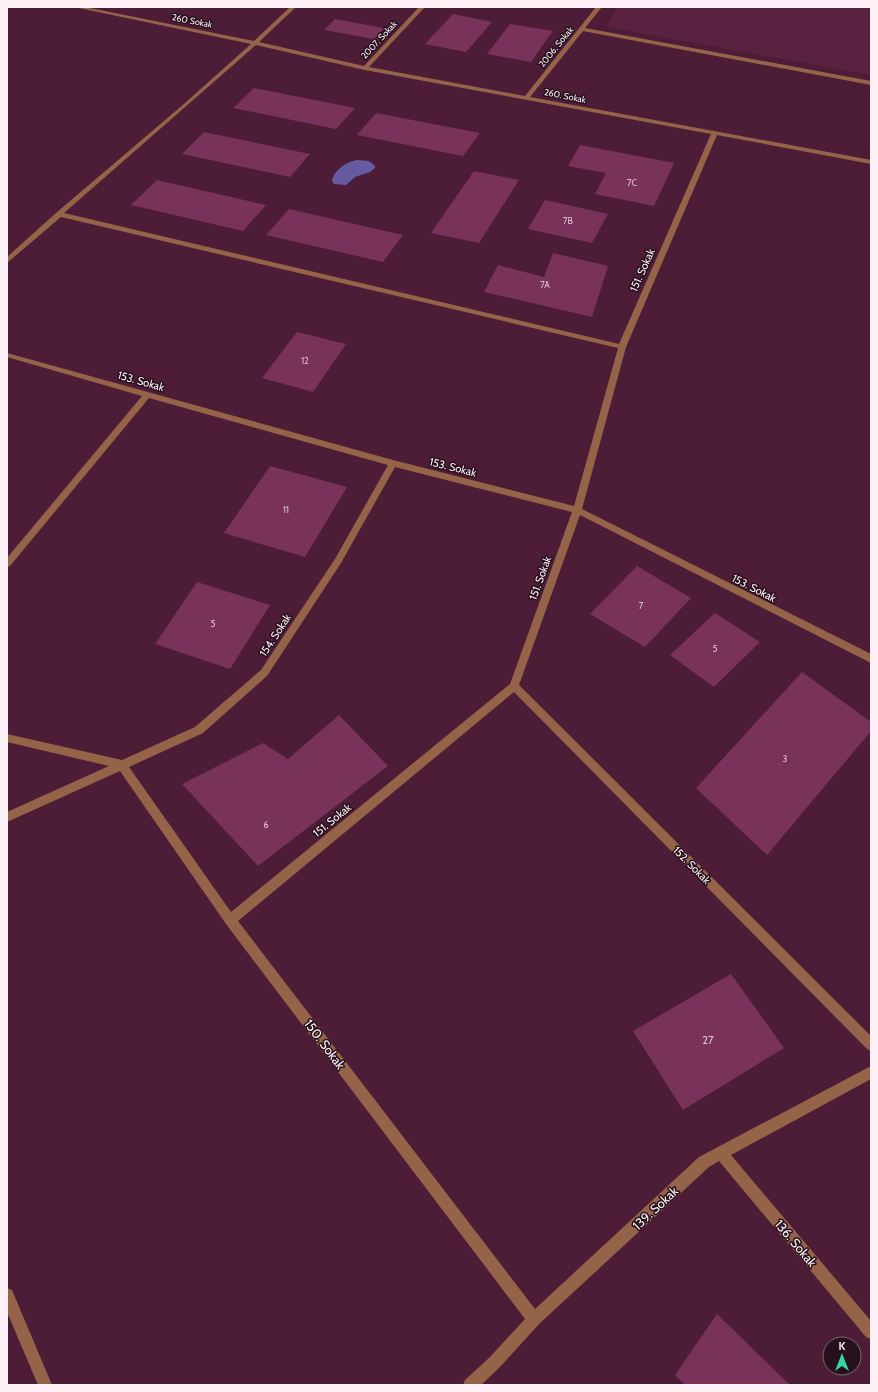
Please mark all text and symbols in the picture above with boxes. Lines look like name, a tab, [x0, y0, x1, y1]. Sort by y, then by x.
street label: 260 Sokak	[171, 11, 213, 30]
street label: 2007. Sokak	[358, 18, 399, 61]
street label: 2006. Sokak	[536, 24, 575, 69]
street label: 260. Sokak	[543, 86, 587, 105]
house number: 7C	[627, 177, 637, 188]
house number: 7B	[563, 215, 574, 226]
street label: 151. Sokak	[626, 246, 658, 294]
house number: 7A	[540, 279, 550, 290]
house number: 12	[301, 355, 309, 366]
street label: 153. Sokak	[116, 368, 166, 394]
street label: 153. Sokak	[428, 454, 478, 480]
house number: 11	[283, 504, 289, 515]
street label: 151. Sokak	[526, 554, 554, 602]
street label: 153. Sokak	[730, 571, 779, 605]
house number: 7	[639, 600, 644, 611]
street label: 154. Sokak	[256, 611, 294, 659]
house number: 5	[211, 618, 216, 629]
house number: 5	[713, 643, 718, 654]
house number: 3	[783, 753, 788, 764]
street label: 151. Sokak	[310, 800, 354, 840]
house number: 6	[263, 819, 269, 830]
street label: 152. Sokak	[670, 843, 714, 887]
street label: 150. Sokak	[301, 1016, 349, 1072]
house number: 27	[702, 1033, 714, 1047]
street label: 139. Sokak	[629, 1183, 681, 1233]
street label: 136. Sokak	[772, 1216, 821, 1270]
north arrow	[822, 1336, 862, 1376]
text: K	[839, 1339, 846, 1353]

